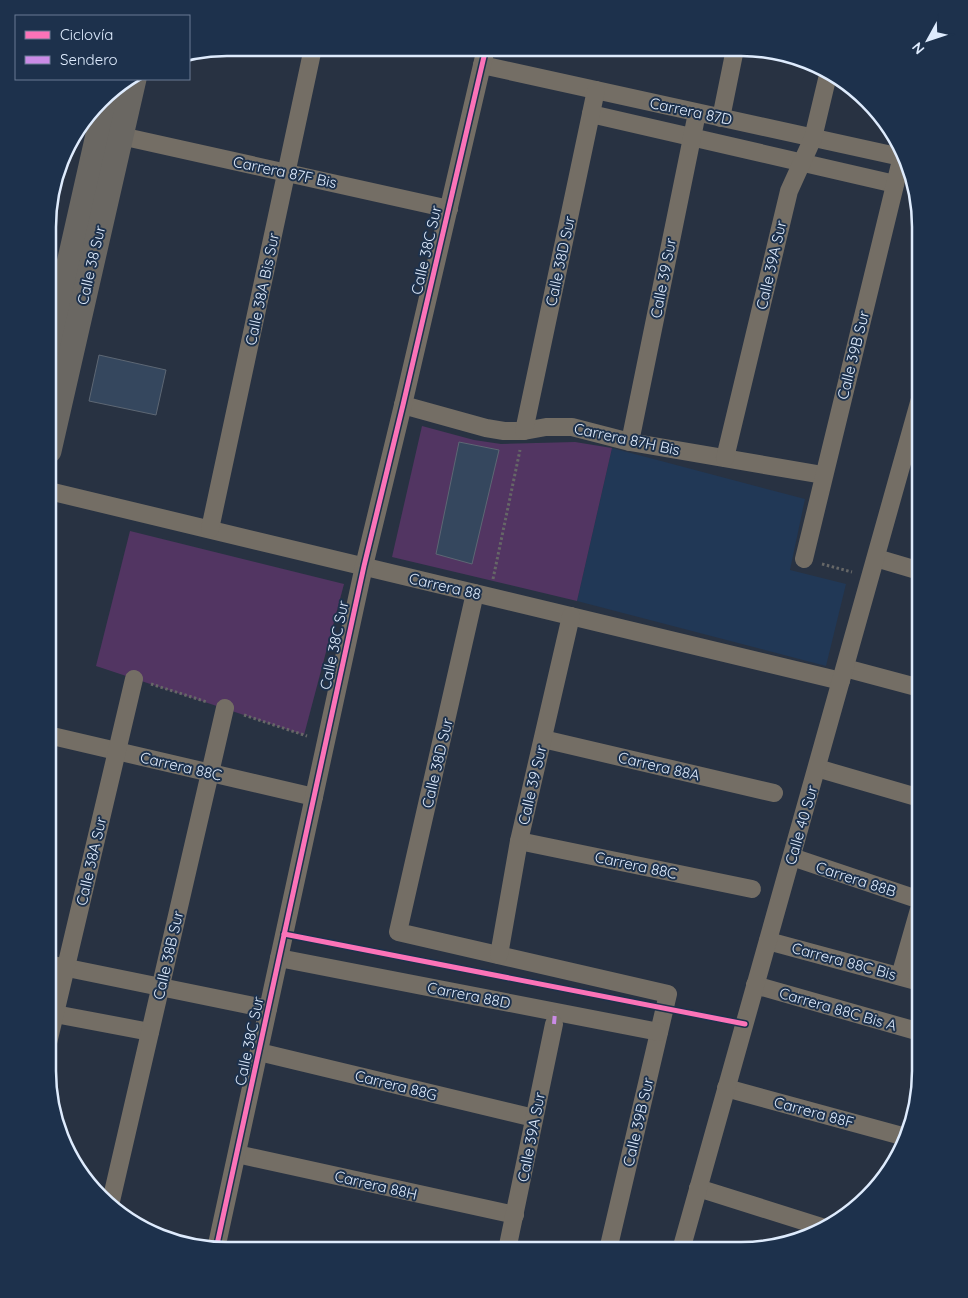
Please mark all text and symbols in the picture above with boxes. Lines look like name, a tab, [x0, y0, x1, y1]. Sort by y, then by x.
legend	[15, 15, 190, 80]
north arrow	[903, 15, 953, 65]
text: Ciclovía	[60, 25, 113, 44]
text: N	[908, 39, 928, 58]
text: Sendero	[60, 50, 118, 69]
street label: Carrera 87D	[648, 93, 734, 129]
street label: Carrera 87F Bis	[232, 152, 338, 192]
street label: Calle 38C Sur	[407, 203, 446, 296]
street label: Calle 38D Sur	[541, 214, 579, 308]
street label: Calle 39A Sur	[752, 218, 791, 311]
street label: Calle 38 Sur	[73, 223, 109, 307]
street label: Calle 38A Bis Sur	[241, 231, 283, 347]
street label: Calle 39 Sur	[646, 236, 680, 320]
street label: Calle 39B Sur	[833, 308, 873, 401]
street label: Carrera 87H Bis	[572, 419, 682, 459]
street label: Carrera 88	[407, 568, 483, 604]
street label: Calle 38C Sur	[315, 598, 353, 691]
street label: Calle 38D Sur	[417, 716, 457, 810]
street label: Calle 39 Sur	[514, 743, 550, 827]
street label: Carrera 88C	[138, 747, 224, 785]
street label: Carrera 88A	[616, 747, 702, 785]
street label: Calle 40 Sur	[781, 783, 821, 867]
street label: Calle 38A Sur	[72, 814, 111, 907]
street label: Carrera 88C	[593, 847, 679, 883]
street label: Carrera 88B	[813, 857, 899, 901]
street label: Calle 38B Sur	[149, 908, 188, 1001]
street label: Carrera 88C Bis	[790, 938, 898, 984]
street label: Carrera 88D	[426, 978, 512, 1012]
street label: Carrera 88C Bis A	[777, 983, 899, 1035]
street label: Calle 38C Sur	[230, 994, 268, 1087]
street label: Carrera 88G	[353, 1066, 439, 1104]
street label: Calle 39B Sur	[619, 1075, 658, 1168]
street label: Calle 39A Sur	[513, 1090, 549, 1183]
street label: Carrera 88F	[772, 1092, 856, 1132]
street label: Carrera 88H	[333, 1166, 419, 1204]

